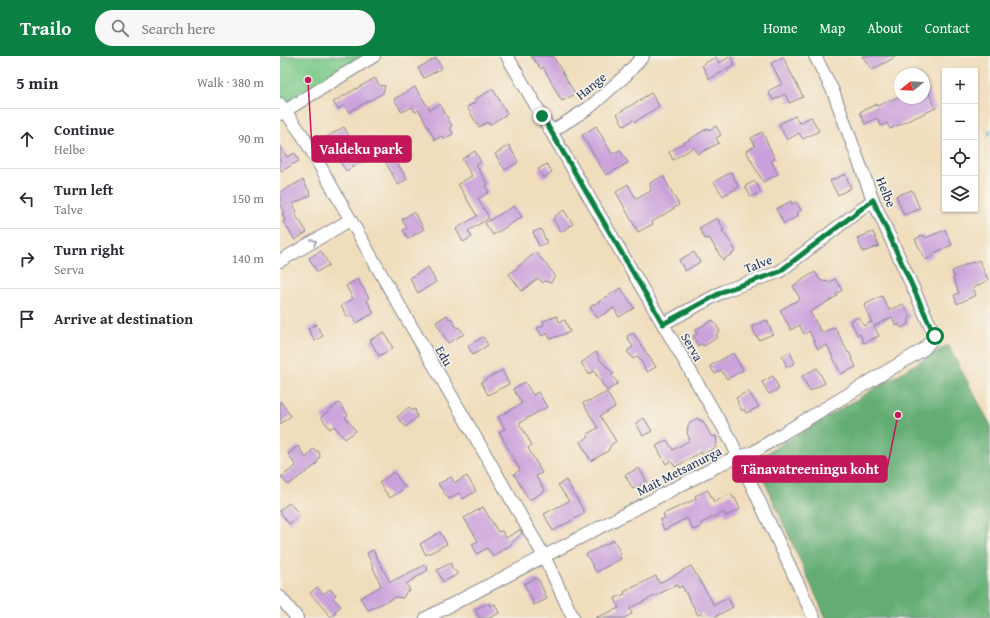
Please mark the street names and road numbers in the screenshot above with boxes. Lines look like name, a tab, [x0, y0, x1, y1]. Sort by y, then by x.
street label: Hange	[572, 68, 610, 104]
street label: Helbe	[871, 174, 901, 210]
street label: Talve	[741, 250, 775, 278]
street label: Serva	[676, 329, 708, 366]
street label: Edu	[431, 342, 457, 370]
street label: Mait Metsanurga	[633, 441, 725, 501]

